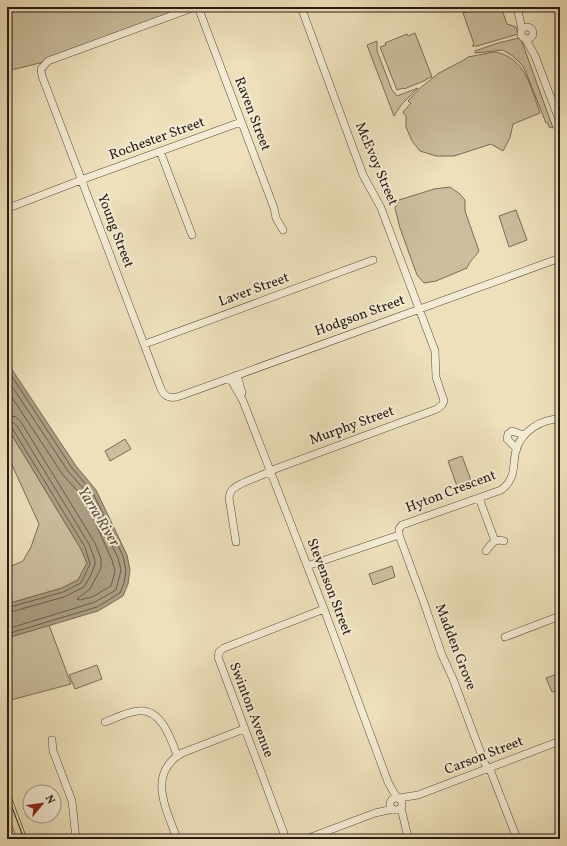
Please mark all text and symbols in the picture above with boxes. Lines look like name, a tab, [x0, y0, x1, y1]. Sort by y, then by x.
street label: Raven Street	[229, 74, 275, 154]
street label: Rochester Street	[107, 113, 207, 165]
street label: McEvoy Street	[350, 119, 402, 209]
street label: Young Street	[92, 191, 138, 271]
street label: Laver Street	[216, 268, 292, 312]
street label: Hodgson Street	[312, 291, 408, 341]
street label: Murphy Street	[307, 402, 397, 450]
street label: Hyton Crescent	[403, 466, 499, 518]
water label: Yarra River	[72, 483, 124, 551]
street label: Stevenson Street	[302, 536, 356, 638]
street label: Madden Grove	[430, 601, 480, 693]
street label: Swinton Avenue	[224, 660, 278, 761]
street label: Carson Street	[442, 732, 526, 780]
north arrow	[22, 784, 62, 824]
text: N	[41, 793, 58, 807]

